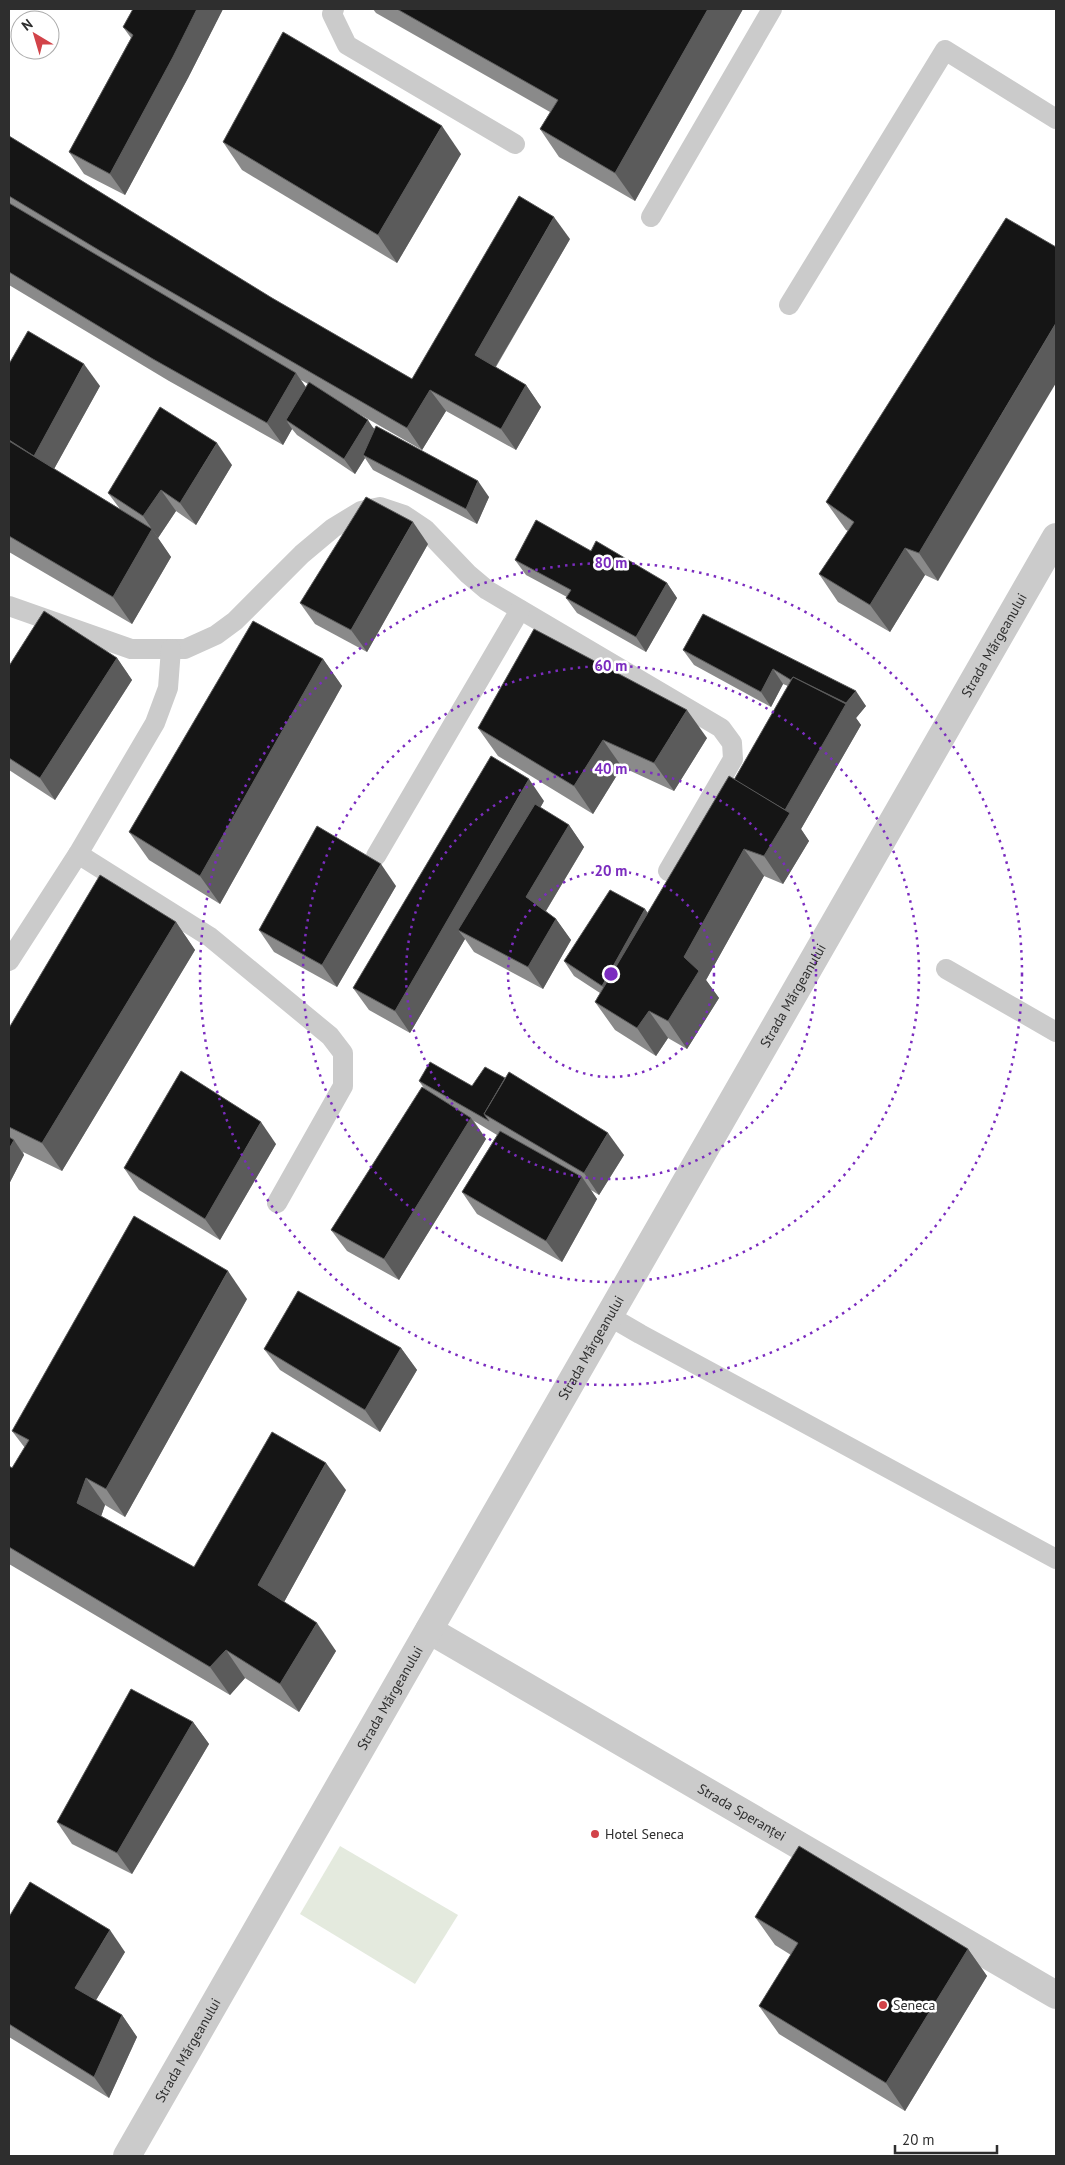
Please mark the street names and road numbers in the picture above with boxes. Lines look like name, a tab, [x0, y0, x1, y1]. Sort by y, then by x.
street label: Strada Mărgeanului	[957, 590, 1031, 700]
street label: Strada Mărgeanului	[756, 940, 830, 1051]
street label: Strada Mărgeanului	[554, 1292, 628, 1403]
street label: Strada Mărgeanului	[353, 1643, 427, 1753]
street label: Strada Speranței	[694, 1779, 789, 1845]
street label: Strada Mărgeanului	[151, 1995, 225, 2105]

